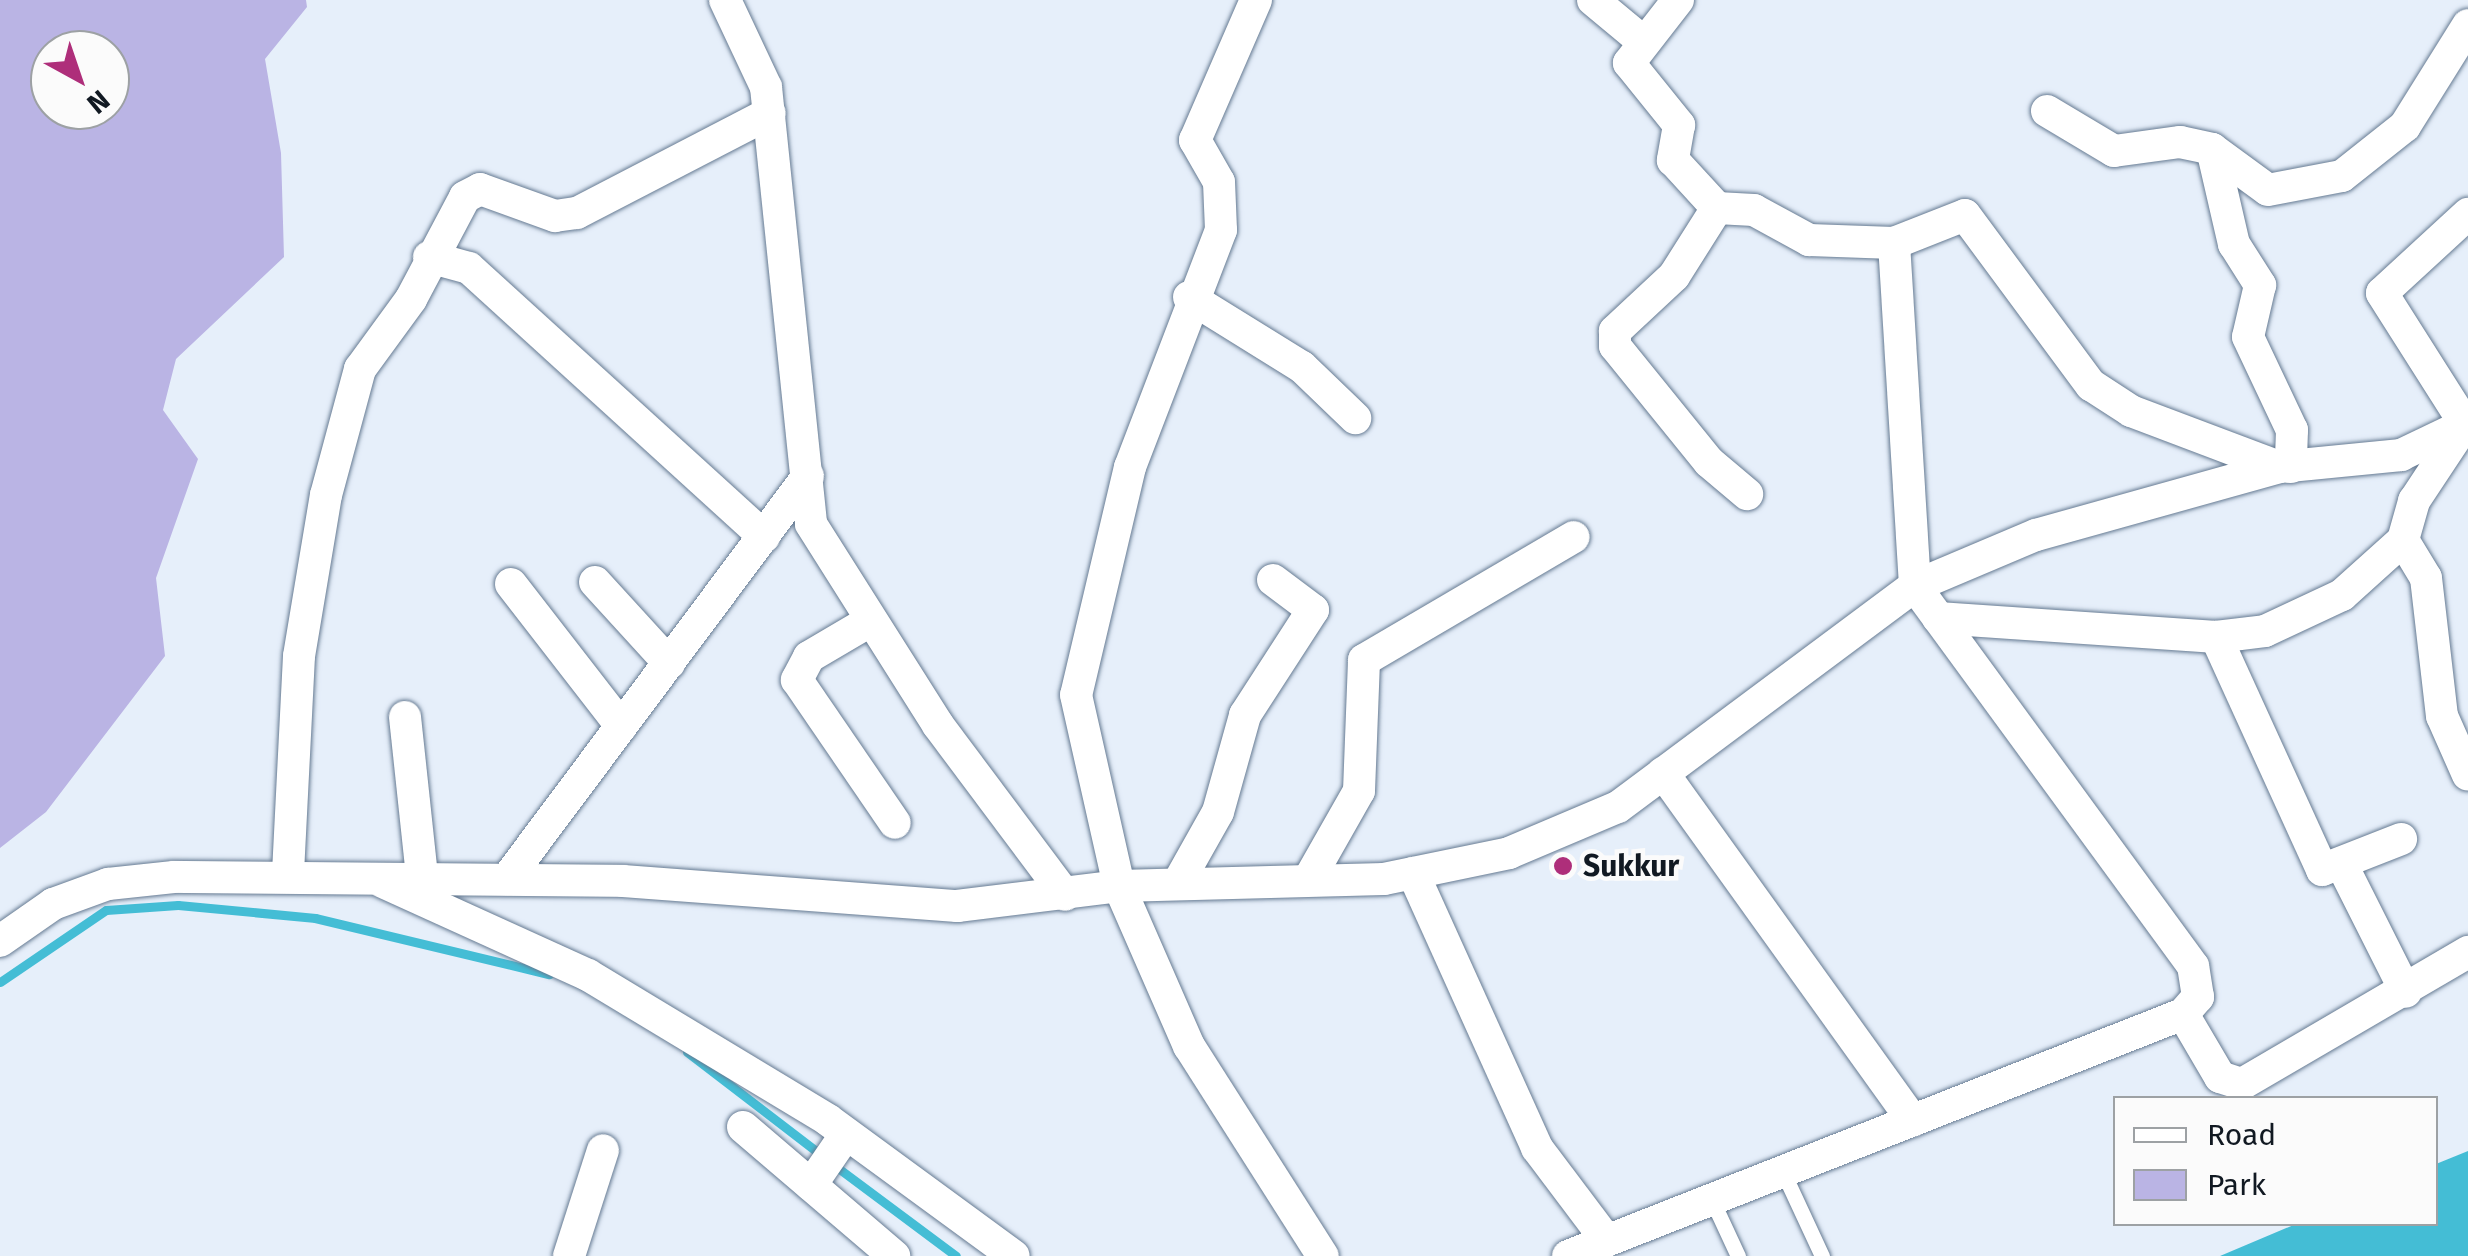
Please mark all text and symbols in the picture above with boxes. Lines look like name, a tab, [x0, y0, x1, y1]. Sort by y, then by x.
north arrow	[30, 30, 130, 130]
text: N	[81, 83, 116, 120]
place label: Sukkur	[1583, 848, 1679, 884]
marker: Sukkur	[1552, 855, 1574, 877]
legend	[2113, 1096, 2438, 1226]
text: Road	[2207, 1117, 2276, 1153]
text: Park	[2207, 1167, 2266, 1203]

